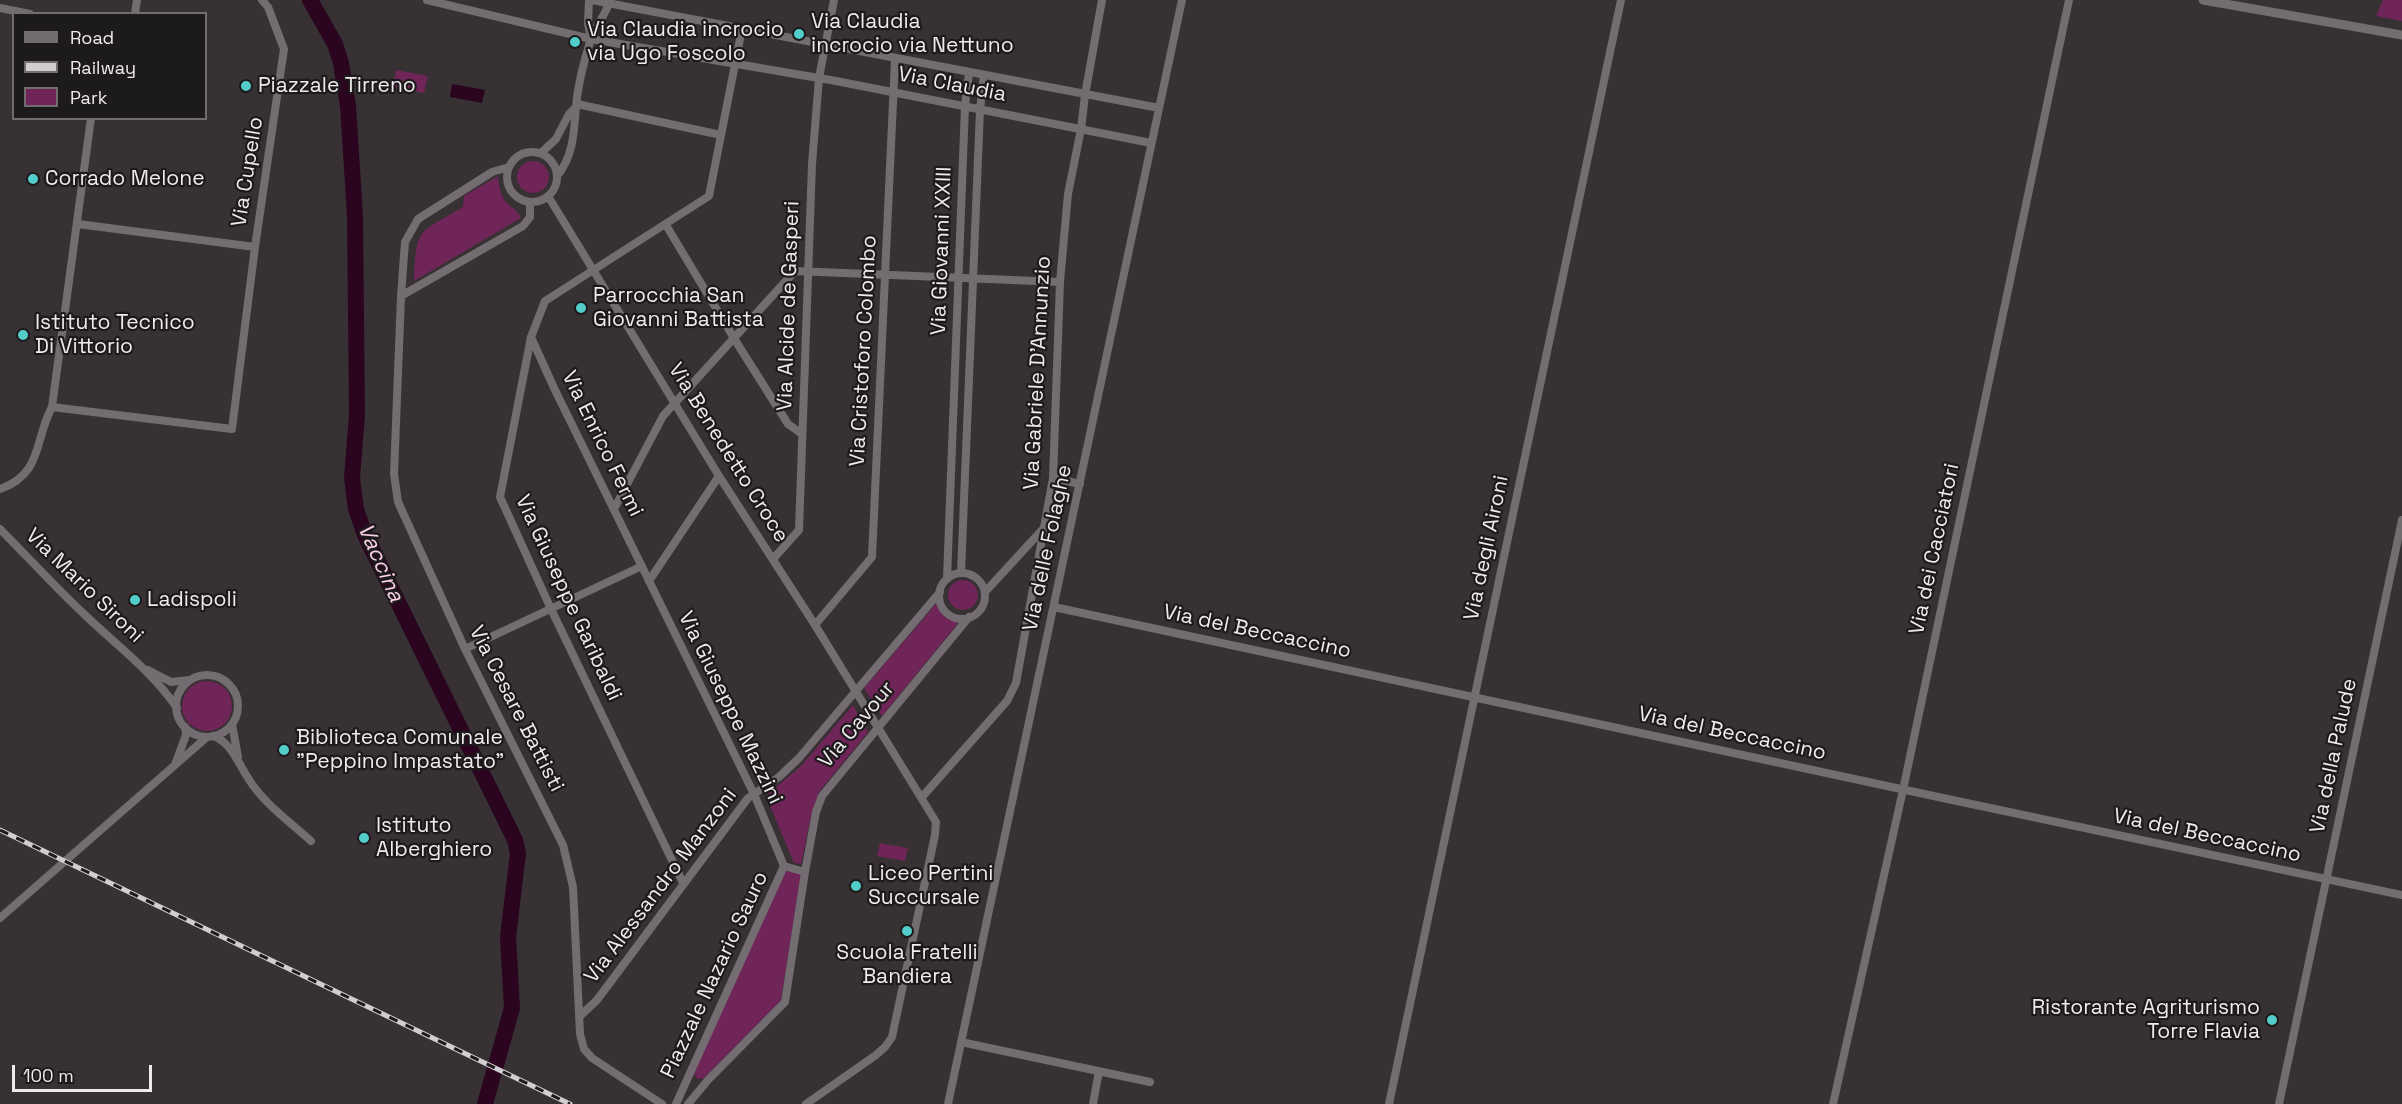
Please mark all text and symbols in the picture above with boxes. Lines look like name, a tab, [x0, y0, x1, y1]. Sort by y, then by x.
place label: Via Claudia incrocio via Nettuno	[811, 9, 1014, 59]
legend	[12, 12, 207, 120]
place label: Via Claudia incrocio via Ugo Foscolo	[587, 17, 784, 67]
text: Road	[70, 26, 114, 49]
marker: Via Claudia incrocio via Nettuno	[792, 27, 806, 41]
marker: Via Claudia incrocio via Ugo Foscolo	[568, 35, 582, 49]
text: Railway	[70, 56, 136, 79]
street label: Via Claudia	[896, 62, 1008, 108]
place label: Piazzale Tirreno	[258, 73, 416, 99]
marker: Piazzale Tirreno	[239, 79, 253, 93]
text: Park	[70, 86, 107, 109]
street label: Via Cupello	[227, 115, 269, 229]
place label: Corrado Melone	[45, 166, 205, 192]
street label: Via Giovanni XXIII	[926, 166, 958, 336]
marker: Corrado Melone	[26, 172, 40, 186]
street label: Via Alcide de Gasperi	[773, 200, 805, 412]
street label: Via Cristoforo Colombo	[845, 235, 883, 467]
street label: Via Gabriele D'Annunzio	[1019, 255, 1057, 491]
place label: Parrocchia San Giovanni Battista	[593, 283, 764, 333]
marker: Parrocchia San Giovanni Battista	[574, 301, 588, 315]
place label: Istituto Tecnico Di Vittorio	[35, 310, 195, 360]
marker: Istituto Tecnico Di Vittorio	[16, 328, 30, 342]
street label: Via Benedetto Croce	[662, 359, 794, 547]
street label: Via Enrico Fermi	[556, 367, 648, 521]
street label: Via dei Cacciatori	[1905, 461, 1965, 637]
street label: Via delle Folaghe	[1018, 462, 1078, 634]
street label: Via degli Aironi	[1459, 473, 1515, 623]
street label: Via Giuseppe Garibaldi	[509, 491, 627, 705]
water label: Vaccina	[351, 520, 409, 606]
street label: Via Mario Sironi	[20, 524, 148, 648]
place label: Ladispoli	[147, 587, 237, 613]
marker: Ladispoli	[128, 593, 142, 607]
street label: Via del Beccaccino	[1161, 600, 1353, 664]
street label: Via Giuseppe Mazzini	[672, 608, 788, 808]
street label: Via Cesare Battisti	[463, 622, 569, 796]
street label: Via della Palude	[2305, 676, 2363, 836]
street label: Via Cavour	[814, 677, 900, 773]
street label: Via del Beccaccino	[1636, 702, 1828, 766]
place label: Biblioteca Comunale "Peppino Impastato"	[296, 725, 504, 775]
marker: Biblioteca Comunale "Peppino Impastato"	[277, 743, 291, 757]
street label: Via Alessandro Manzoni	[579, 784, 743, 988]
street label: Via del Beccaccino	[2111, 804, 2303, 868]
place label: Istituto Alberghiero	[376, 813, 492, 863]
marker: Istituto Alberghiero	[357, 831, 371, 845]
place label: Liceo Pertini Succursale	[868, 861, 993, 911]
street label: Piazzale Nazario Sauro	[656, 868, 774, 1082]
marker: Liceo Pertini Succursale	[849, 879, 863, 893]
marker: Scuola Fratelli Bandiera	[900, 924, 914, 938]
place label: Scuola Fratelli Bandiera	[836, 940, 978, 990]
place label: Ristorante Agriturismo Torre Flavia	[2032, 995, 2260, 1045]
marker: Ristorante Agriturismo Torre Flavia	[2265, 1013, 2279, 1027]
scale bar	[15, 1053, 154, 1091]
text: 100 m	[23, 1064, 74, 1087]

